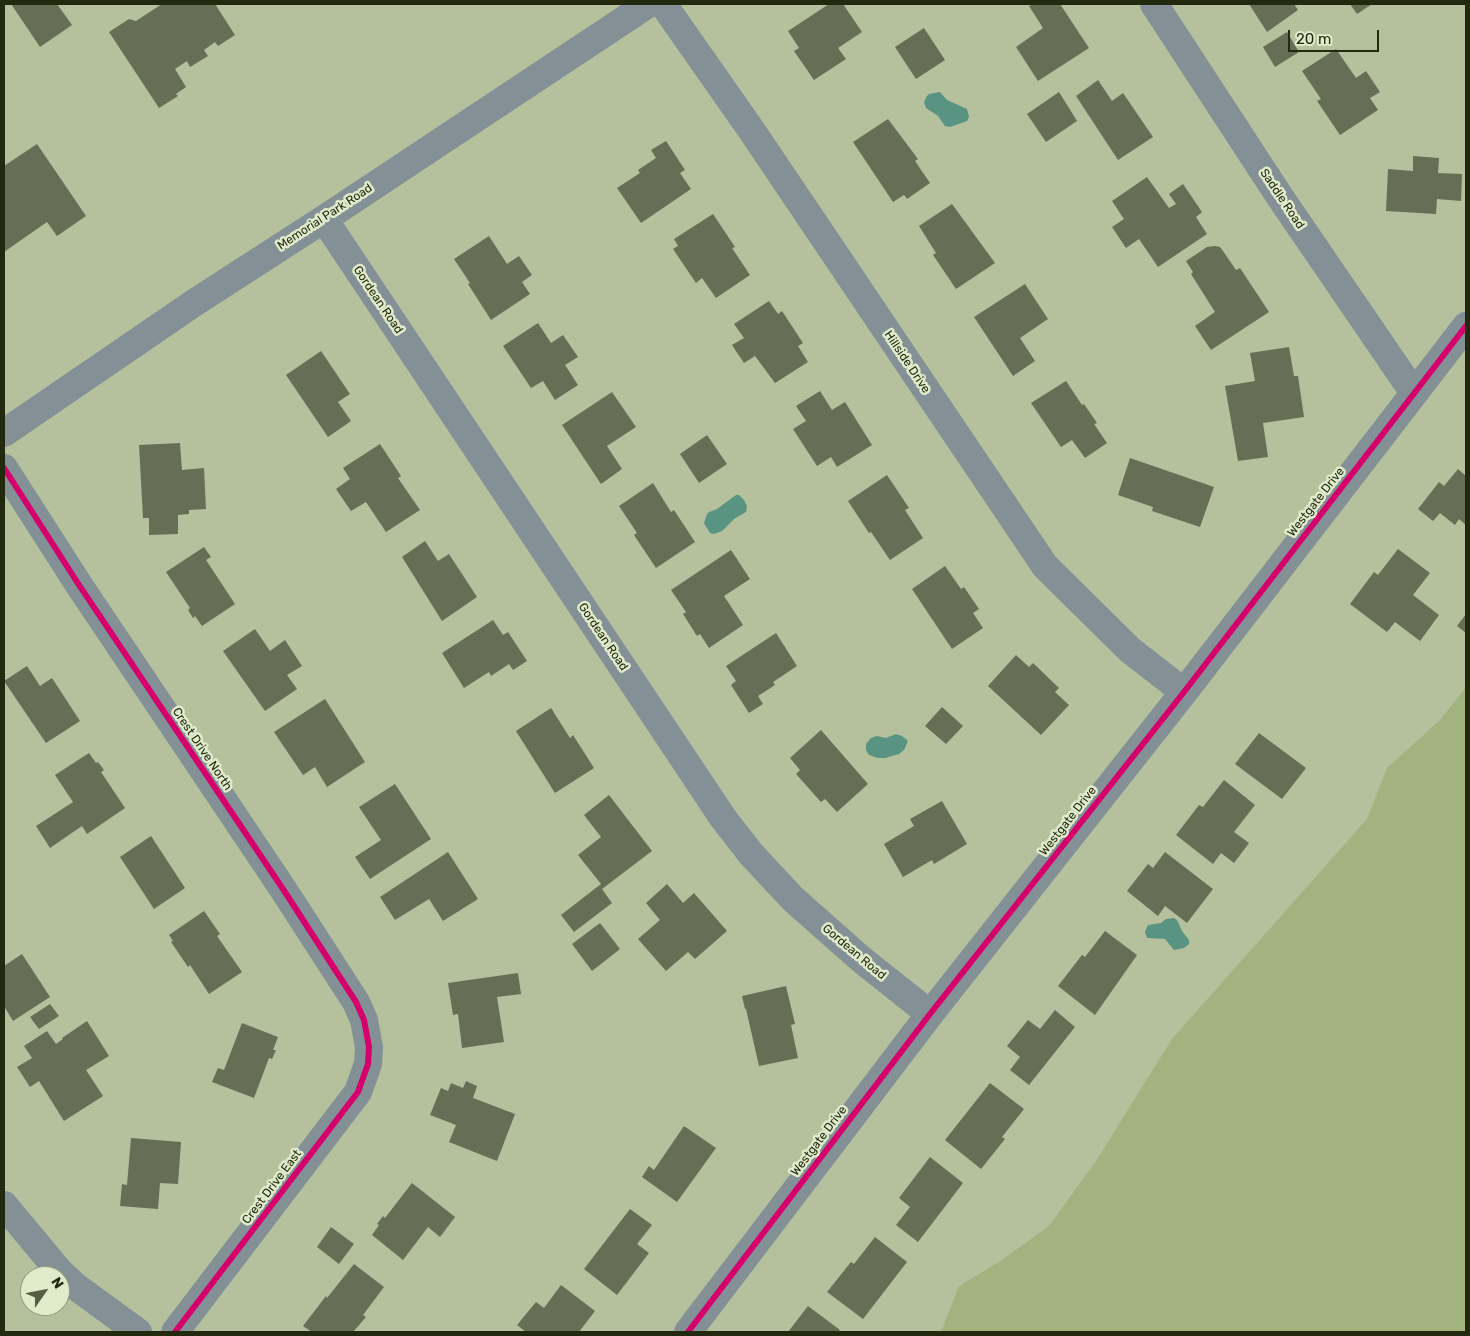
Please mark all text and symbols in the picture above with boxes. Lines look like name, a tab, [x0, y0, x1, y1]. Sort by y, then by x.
scale bar	[1290, 20, 1381, 52]
text: 20 m	[1296, 30, 1331, 48]
street label: Saddle Road	[1257, 166, 1307, 232]
street label: Memorial Park Road	[275, 181, 375, 253]
street label: Gordean Road	[350, 263, 406, 337]
street label: Hillside Drive	[881, 328, 933, 396]
street label: Westgate Drive	[1285, 465, 1347, 539]
street label: Gordean Road	[575, 600, 631, 674]
street label: Crest Drive North	[169, 705, 235, 793]
street label: Westgate Drive	[1037, 784, 1099, 858]
street label: Gordean Road	[819, 921, 889, 983]
street label: Westgate Drive	[788, 1103, 850, 1179]
street label: Crest Drive East	[239, 1147, 305, 1227]
north arrow	[20, 1266, 70, 1316]
text: N	[47, 1274, 67, 1292]

